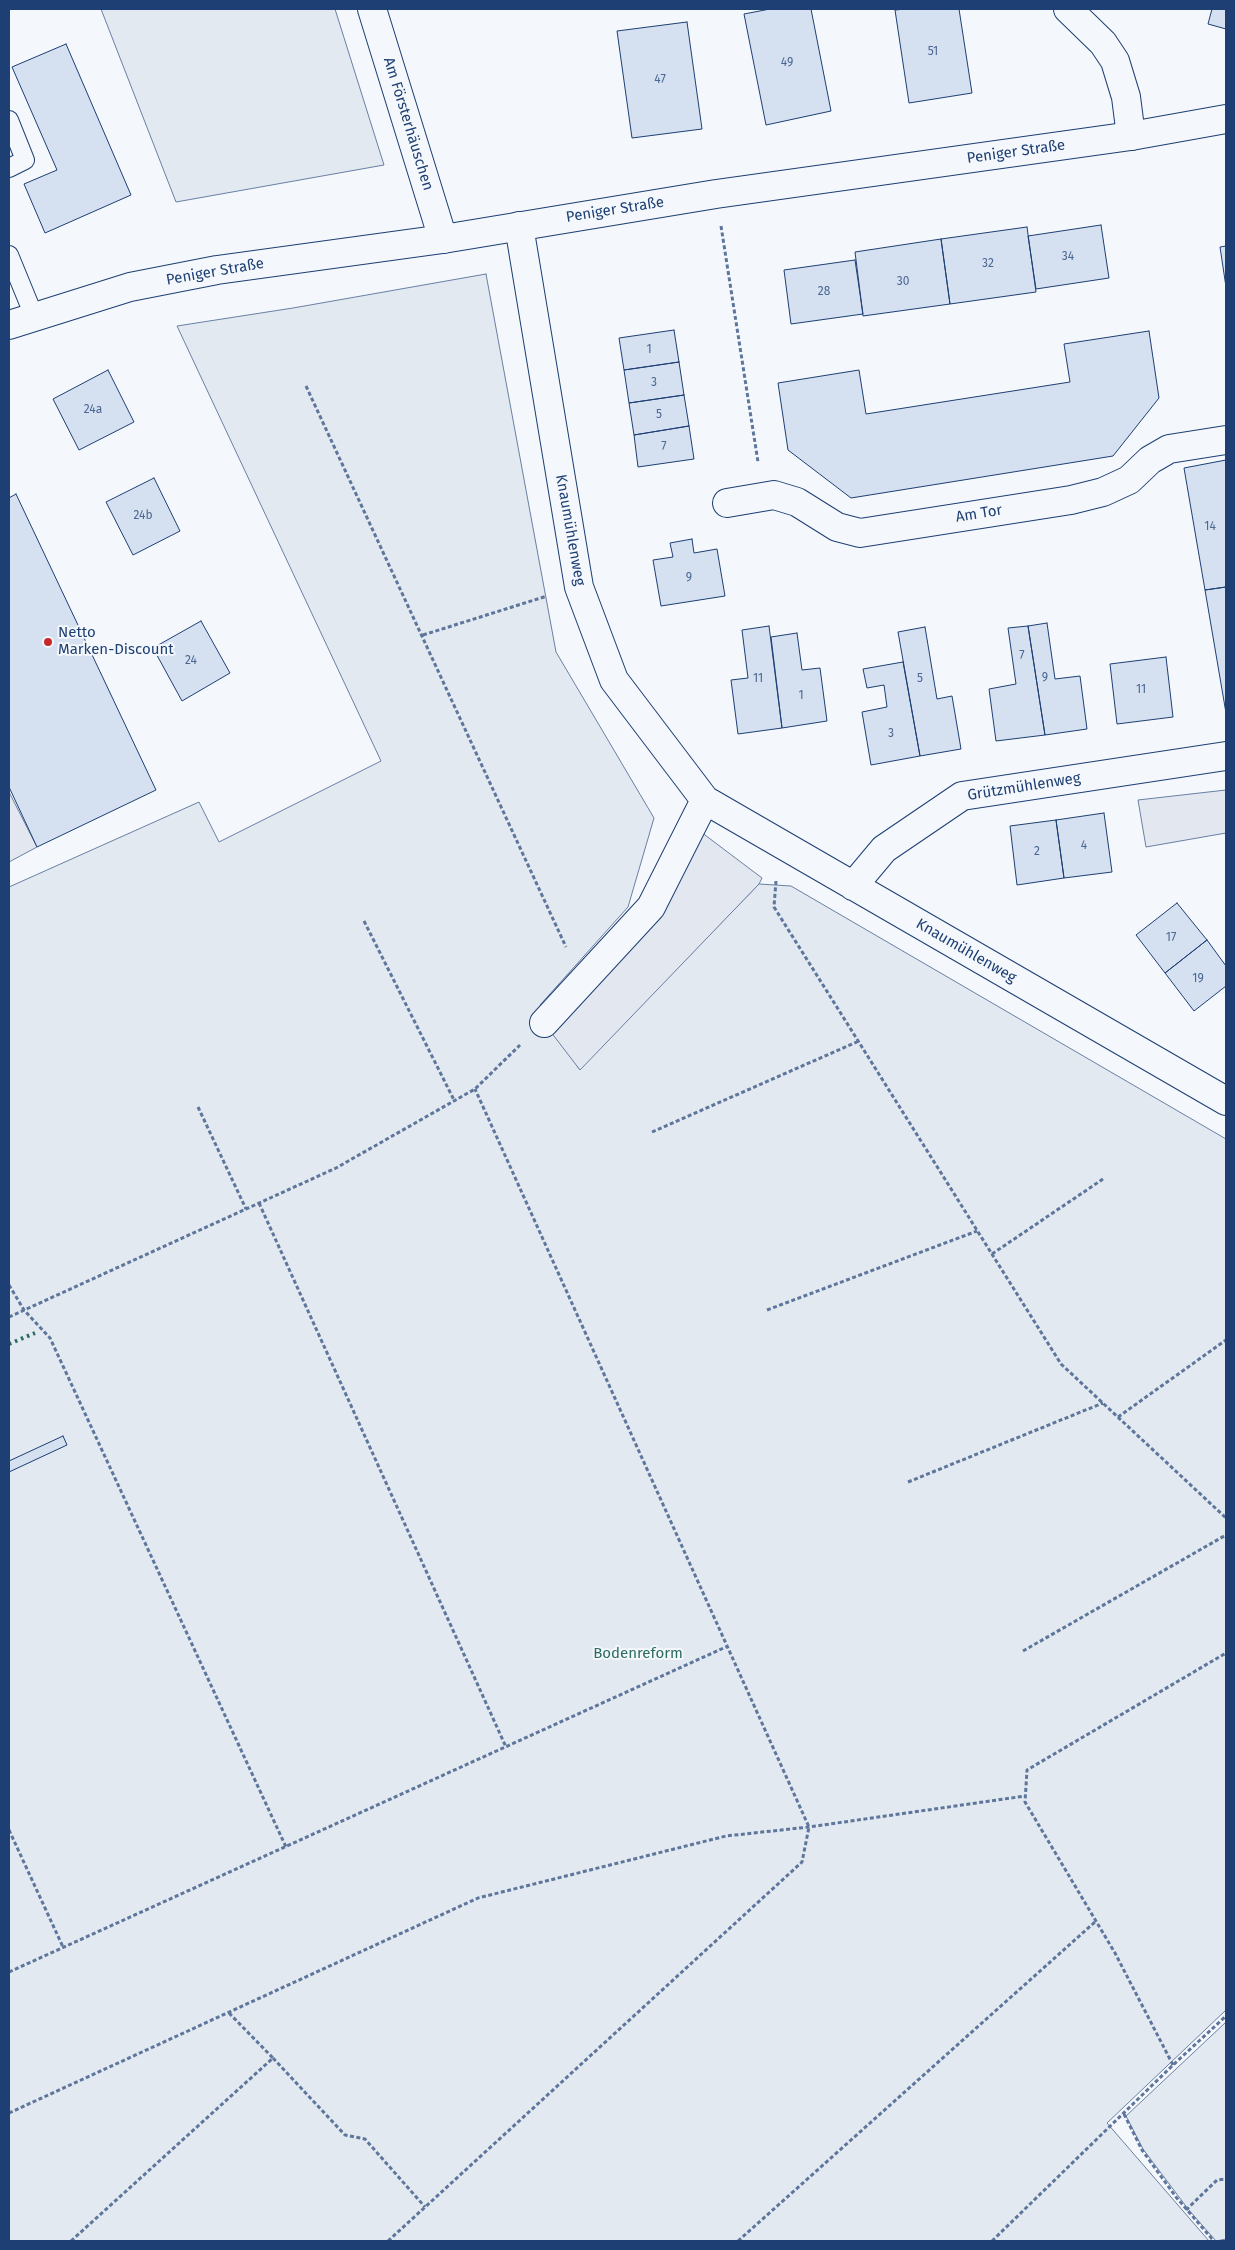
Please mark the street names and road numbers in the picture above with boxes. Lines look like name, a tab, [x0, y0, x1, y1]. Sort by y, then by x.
street label: Am Försterhäuschen	[379, 55, 437, 193]
street label: Peniger Straße	[966, 136, 1066, 168]
street label: Peniger Straße	[565, 193, 665, 227]
street label: Peniger Straße	[165, 255, 265, 289]
street label: Knaumühlenweg	[551, 473, 589, 587]
street label: Am Tor	[954, 501, 1004, 527]
street label: Grützmühlenweg	[966, 769, 1082, 805]
street label: Knaumühlenweg	[913, 915, 1019, 987]

